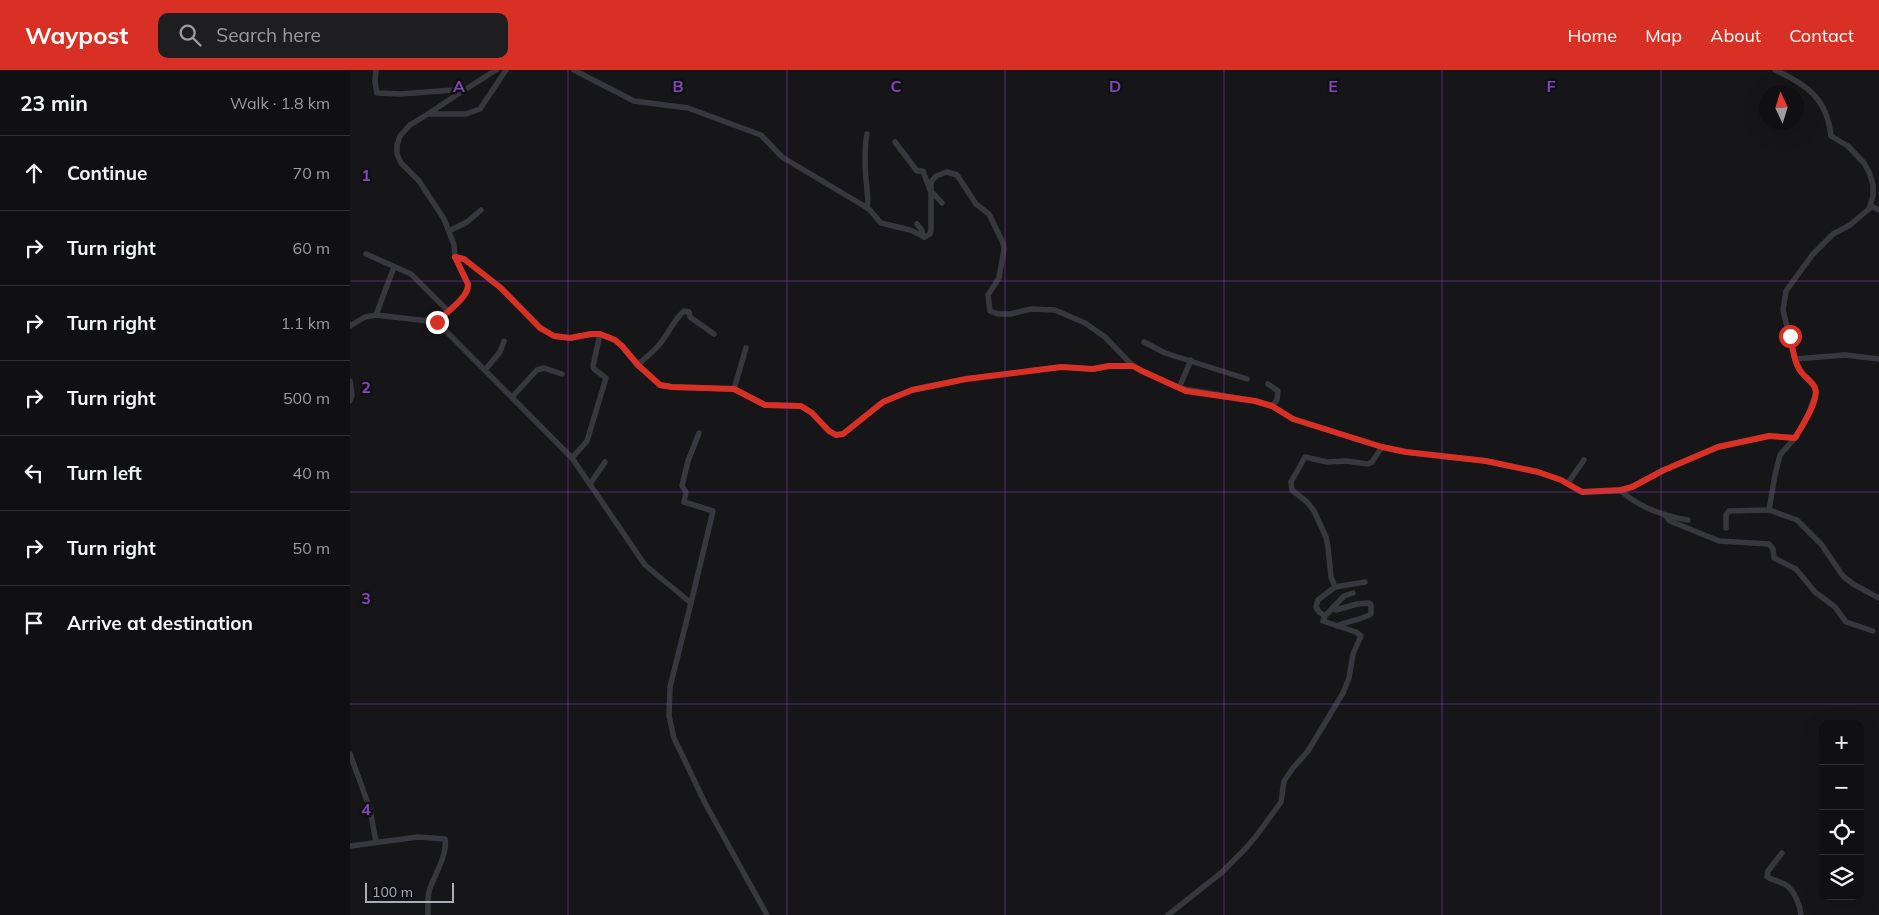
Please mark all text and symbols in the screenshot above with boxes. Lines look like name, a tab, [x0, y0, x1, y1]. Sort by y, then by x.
search box	[158, 13, 508, 58]
text: Waypost	[25, 20, 128, 50]
icon: search	[176, 21, 204, 49]
text: Search here	[216, 23, 321, 47]
text: Home	[1567, 24, 1617, 47]
text: Map	[1645, 24, 1682, 47]
text: About	[1710, 24, 1761, 47]
text: Contact	[1789, 24, 1854, 47]
text: A	[453, 76, 465, 96]
text: B	[672, 76, 684, 96]
text: C	[891, 76, 902, 96]
text: D	[1109, 76, 1121, 96]
text: E	[1328, 76, 1338, 96]
text: F	[1546, 76, 1556, 96]
north arrow	[1759, 85, 1804, 130]
text: 23 min	[20, 90, 88, 116]
text: Walk · 1.8 km	[230, 93, 330, 113]
icon: ahead	[20, 159, 48, 187]
text: Continue	[67, 161, 147, 185]
text: 70 m	[293, 163, 330, 183]
text: 1	[361, 165, 371, 185]
icon: right	[20, 234, 48, 262]
text: Turn right	[67, 236, 156, 260]
text: 60 m	[293, 238, 330, 258]
icon: right	[20, 309, 48, 337]
text: Turn right	[67, 311, 156, 335]
route end	[426, 311, 449, 334]
text: 1.1 km	[281, 313, 330, 333]
route start	[1779, 325, 1802, 348]
text: 2	[361, 377, 371, 397]
icon: right	[20, 384, 48, 412]
text: Turn right	[67, 386, 156, 410]
text: 500 m	[283, 388, 330, 408]
icon: left	[20, 459, 48, 487]
text: Turn left	[67, 461, 142, 485]
text: 40 m	[293, 463, 330, 483]
icon: right	[20, 534, 48, 562]
text: Turn right	[67, 536, 156, 560]
text: 50 m	[293, 538, 330, 558]
text: 3	[361, 588, 371, 608]
icon: arrive	[20, 609, 48, 637]
text: Arrive at destination	[67, 611, 253, 635]
map controls	[1819, 720, 1864, 900]
button: +	[1819, 720, 1864, 765]
button: −	[1819, 765, 1864, 810]
text: 4	[361, 799, 371, 819]
button: locate	[1819, 810, 1864, 855]
button: layers	[1819, 855, 1864, 900]
scale bar	[365, 880, 454, 903]
text: 100 m	[372, 883, 413, 901]

